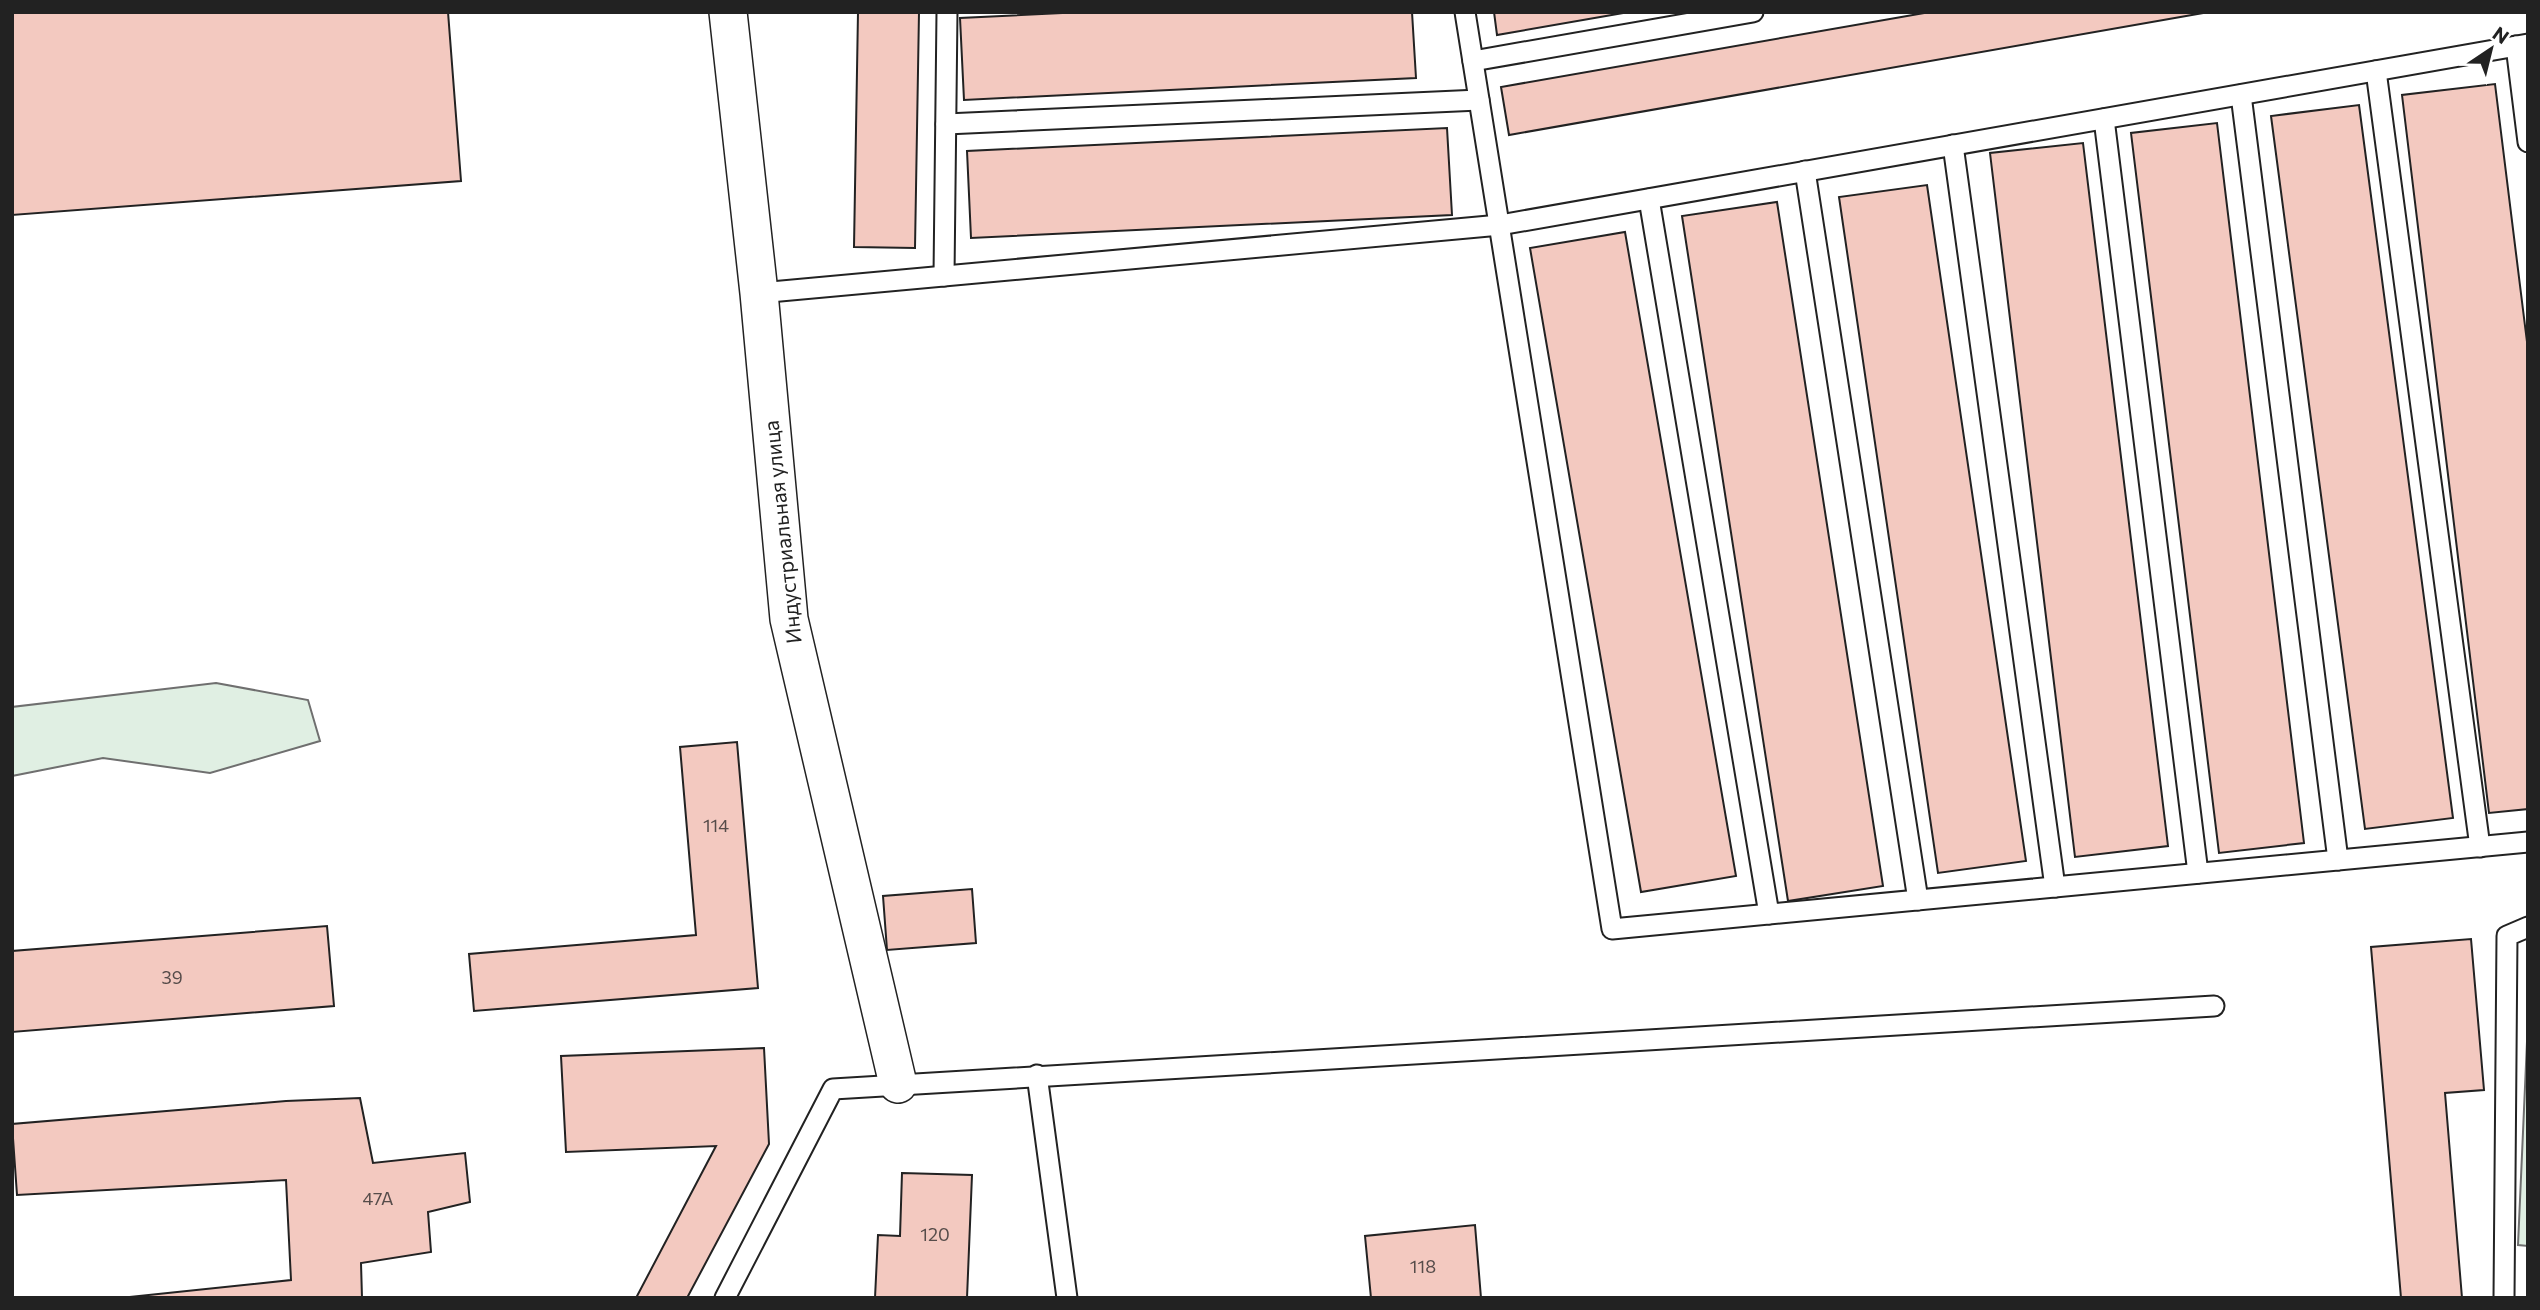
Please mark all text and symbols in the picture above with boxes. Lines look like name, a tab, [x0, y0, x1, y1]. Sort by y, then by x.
north arrow	[2456, 14, 2526, 84]
text: N	[2489, 21, 2513, 48]
street label: Индустриальная улица	[757, 419, 806, 645]
house number: 114	[703, 814, 729, 836]
house number: 39	[161, 966, 183, 988]
house number: 47А	[363, 1187, 393, 1209]
house number: 120	[920, 1223, 950, 1245]
house number: 118	[1410, 1255, 1436, 1277]

